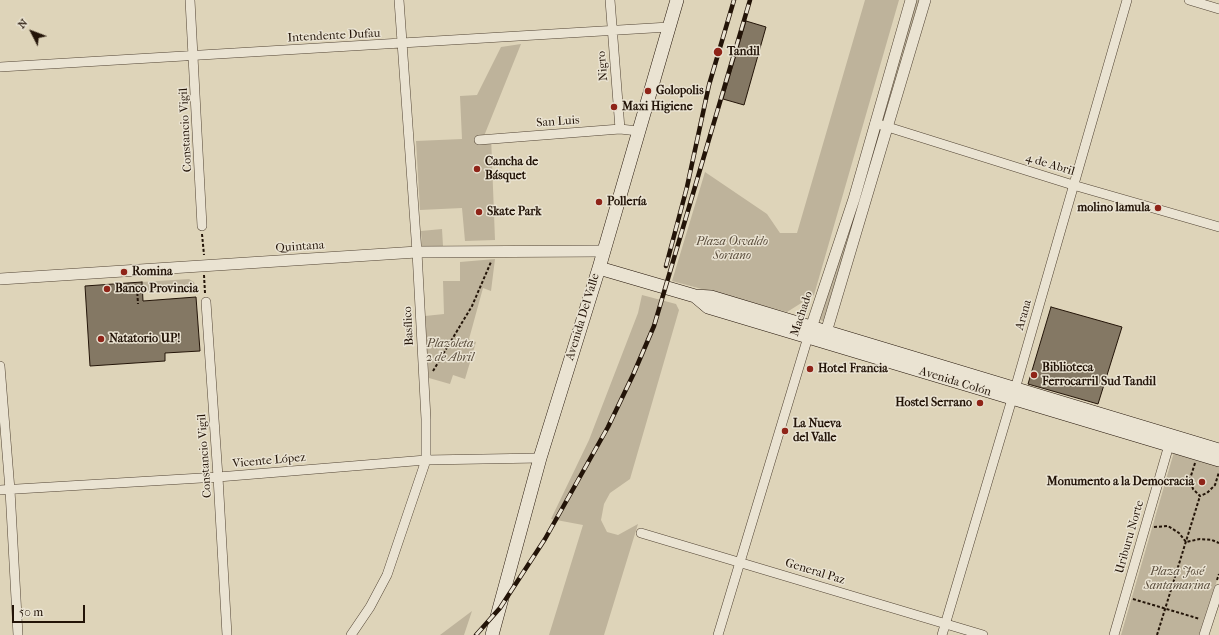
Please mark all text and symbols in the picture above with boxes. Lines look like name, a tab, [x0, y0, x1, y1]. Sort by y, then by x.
north arrow	[12, 12, 52, 52]
text: N	[15, 16, 30, 31]
street label: Intendente Dufau	[287, 26, 381, 46]
place label: Tandil	[727, 45, 760, 59]
marker: Tandil	[712, 46, 724, 58]
street label: Nigro	[595, 50, 611, 82]
place label: Golopolis	[656, 84, 704, 98]
marker: Golopolis	[643, 86, 653, 96]
street label: Constancio Vigil	[177, 88, 195, 172]
place label: Maxi Higiene	[622, 100, 693, 114]
marker: Maxi Higiene	[609, 102, 619, 112]
street label: San Luis	[536, 113, 580, 131]
street label: 4 de Abril	[1024, 151, 1076, 179]
place label: Cancha de Básquet	[485, 155, 538, 183]
marker: Cancha de Básquet	[472, 164, 482, 174]
place label: Pollería	[607, 195, 647, 209]
marker: Pollería	[594, 197, 604, 207]
place label: molino lamula	[1077, 201, 1150, 215]
marker: molino lamula	[1153, 203, 1163, 213]
place label: Skate Park	[487, 205, 542, 219]
marker: Skate Park	[474, 207, 484, 217]
park label: Plaza Osvaldo Soriano	[696, 235, 768, 263]
street label: Quintana	[275, 238, 325, 256]
place label: Romina	[132, 265, 173, 279]
marker: Romina	[119, 267, 129, 277]
street label: Avenida Del Valle	[563, 272, 603, 362]
place label: Banco Provincia	[115, 282, 198, 296]
marker: Banco Provincia	[102, 284, 112, 294]
street label: Machado	[788, 290, 816, 338]
street label: Arana	[1013, 298, 1035, 332]
street label: Basílico	[401, 306, 417, 346]
place label: Natatorio UP!	[109, 332, 180, 346]
marker: Natatorio UP!	[96, 334, 106, 344]
park label: Plazoleta 2 de Abril	[426, 337, 474, 365]
place label: Biblioteca Ferrocarril Sud Tandil	[1042, 361, 1156, 389]
place label: Hotel Francia	[818, 362, 888, 376]
marker: Hotel Francia	[805, 364, 815, 374]
street label: Avenida Colón	[917, 364, 993, 400]
marker: Biblioteca Ferrocarril Sud Tandil	[1029, 370, 1039, 380]
place label: Hostel Serrano	[895, 396, 972, 410]
marker: Hostel Serrano	[975, 398, 985, 408]
street label: Constancio Vigil	[195, 413, 215, 499]
place label: La Nueva del Valle	[793, 417, 841, 445]
marker: La Nueva del Valle	[780, 426, 790, 436]
street label: Vicente López	[232, 451, 306, 471]
place label: Monumento a la Democracia	[1047, 475, 1194, 489]
marker: Monumento a la Democracia	[1197, 477, 1207, 487]
street label: Uriburu Norte	[1113, 499, 1147, 575]
street label: General Paz	[783, 556, 847, 588]
park label: Plaza José Santamarina	[1144, 565, 1210, 593]
scale bar	[14, 597, 87, 623]
text: 50 m	[19, 605, 43, 619]

